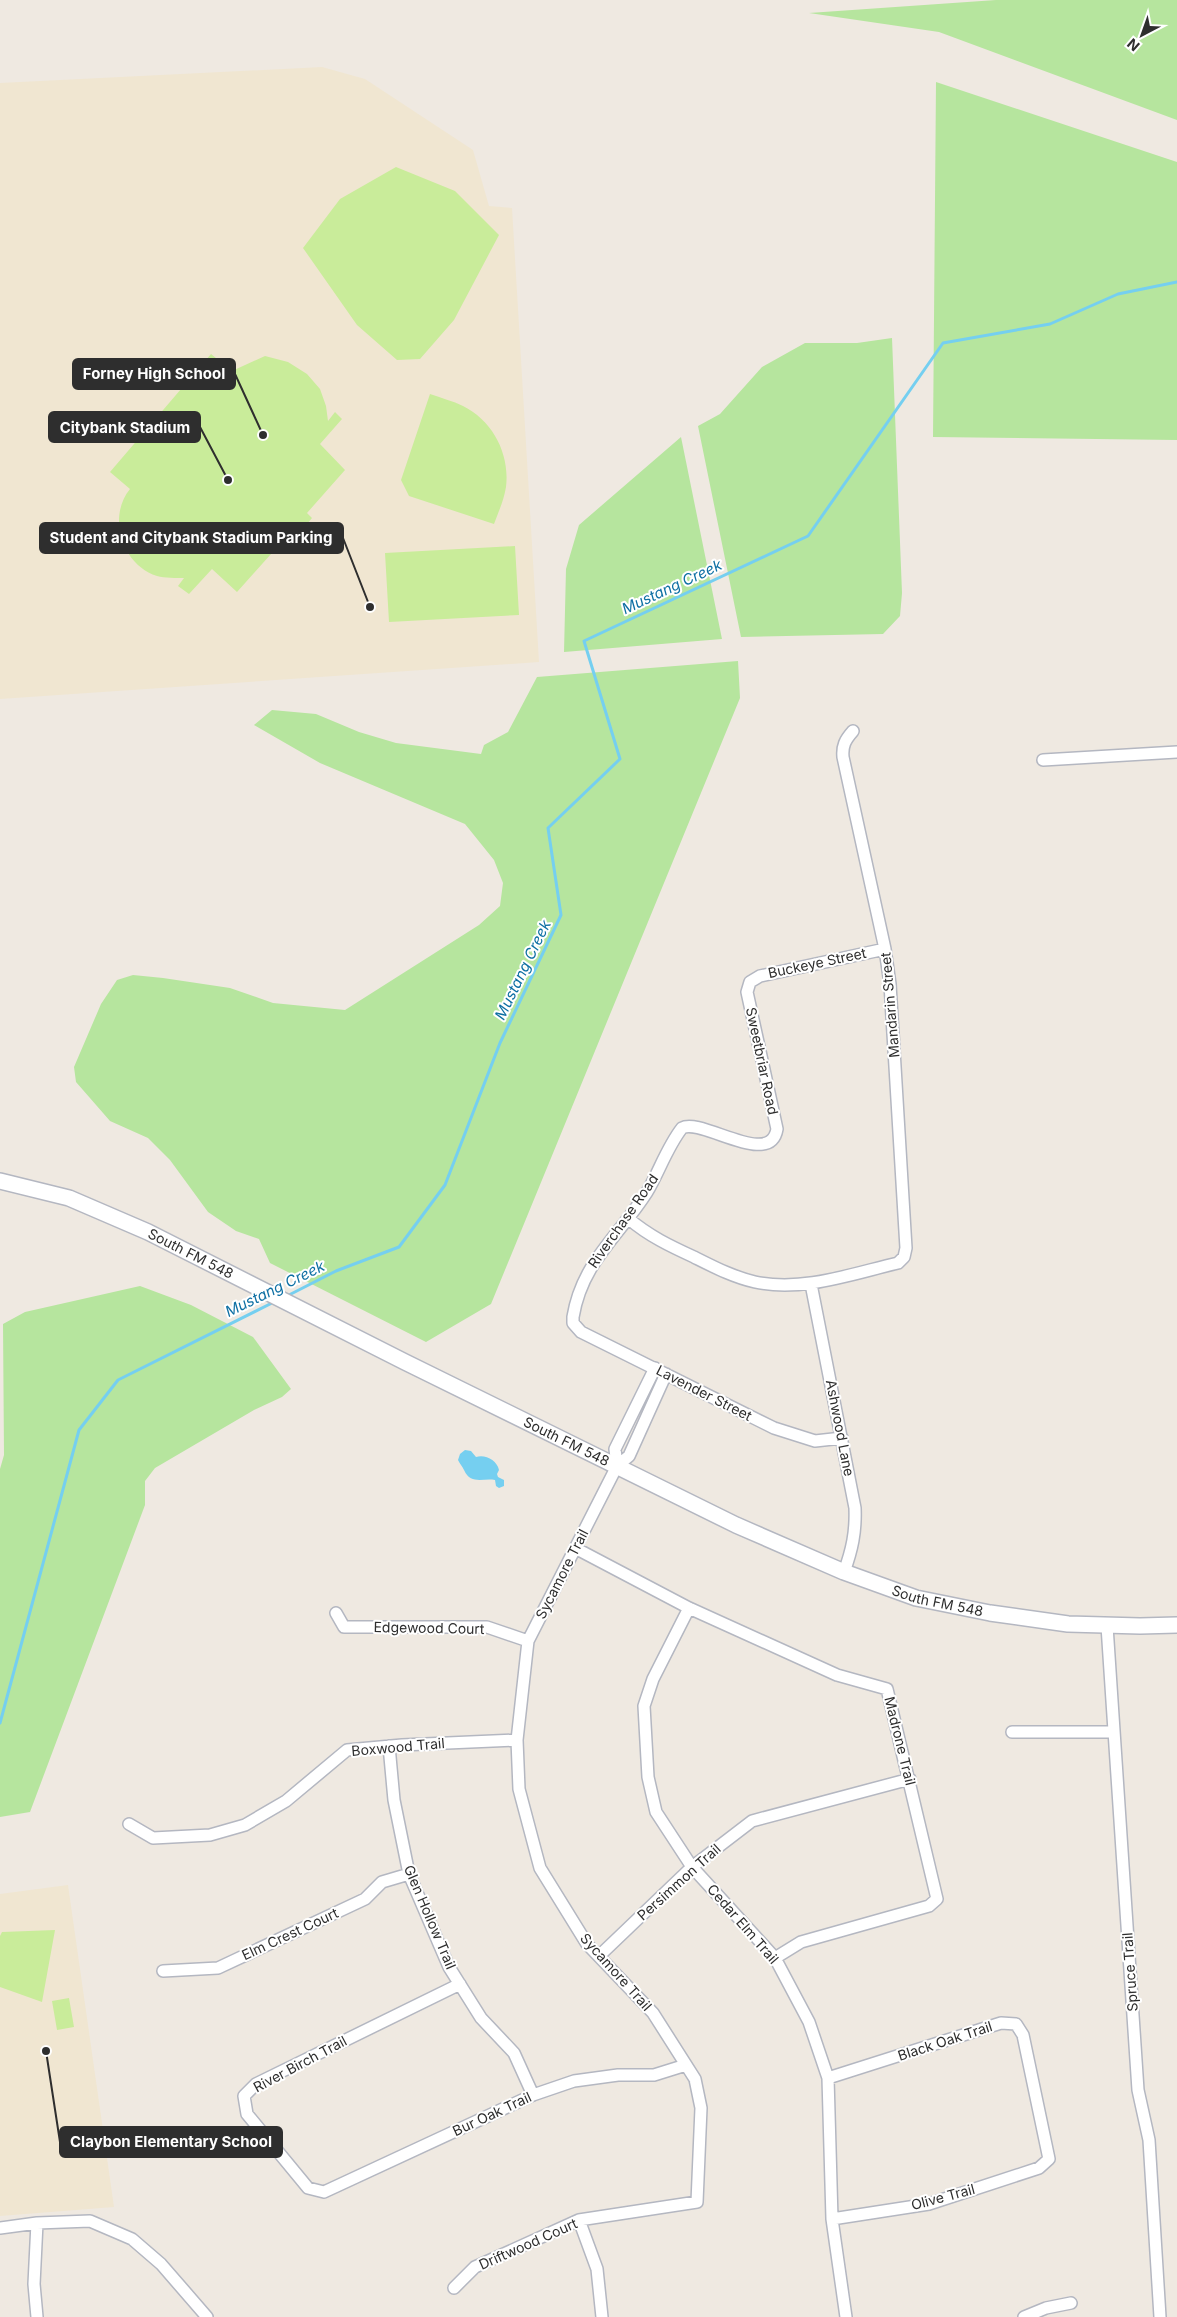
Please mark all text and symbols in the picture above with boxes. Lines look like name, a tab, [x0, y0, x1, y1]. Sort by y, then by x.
north arrow	[1117, 10, 1167, 60]
text: N	[1124, 35, 1143, 55]
callout: Forney High School	[73, 359, 235, 389]
text: Forney High School	[83, 364, 225, 383]
callout: Citybank Stadium	[49, 412, 200, 442]
text: Citybank Stadium	[60, 418, 190, 437]
callout: Student and Citybank Stadium Parking	[40, 523, 343, 553]
text: Student and Citybank Stadium Parking	[50, 528, 332, 547]
water label: Mustang Creek	[619, 555, 726, 618]
water label: Mustang Creek	[490, 916, 555, 1023]
street label: Buckeye Street	[766, 944, 868, 981]
street label: Mandarin Street	[876, 951, 903, 1058]
street label: Sweetbriar Road	[743, 1006, 782, 1116]
street label: Riverchase Road	[584, 1171, 661, 1271]
street label: South FM 548	[145, 1224, 237, 1282]
water label: Mustang Creek	[222, 1256, 328, 1321]
street label: Lavender Street	[654, 1361, 755, 1424]
street label: Ashwood Lane	[823, 1378, 858, 1478]
street label: South FM 548	[521, 1413, 612, 1469]
street label: Sycamore Trail	[532, 1526, 591, 1622]
street label: South FM 548	[890, 1581, 985, 1619]
street label: Edgewood Court	[373, 1618, 485, 1637]
street label: Madrone Trail	[881, 1695, 920, 1787]
street label: Boxwood Trail	[351, 1734, 445, 1759]
street label: Persimmon Trail	[633, 1840, 724, 1924]
street label: Glen Hollow Trail	[401, 1862, 460, 1971]
street label: Cedar Elm Trail	[704, 1880, 783, 1967]
street label: Elm Crest Court	[239, 1904, 341, 1963]
street label: Sycamore Trail	[577, 1929, 656, 2014]
street label: Spruce Trail	[1118, 1932, 1141, 2012]
street label: Black Oak Trail	[895, 2017, 994, 2064]
street label: River Birch Trail	[250, 2032, 349, 2095]
street label: Bur Oak Trail	[450, 2088, 534, 2139]
callout: Claybon Elementary School	[60, 2127, 282, 2157]
text: Claybon Elementary School	[70, 2132, 272, 2151]
street label: Olive Trail	[909, 2180, 977, 2213]
street label: Driftwood Court	[476, 2214, 580, 2273]

